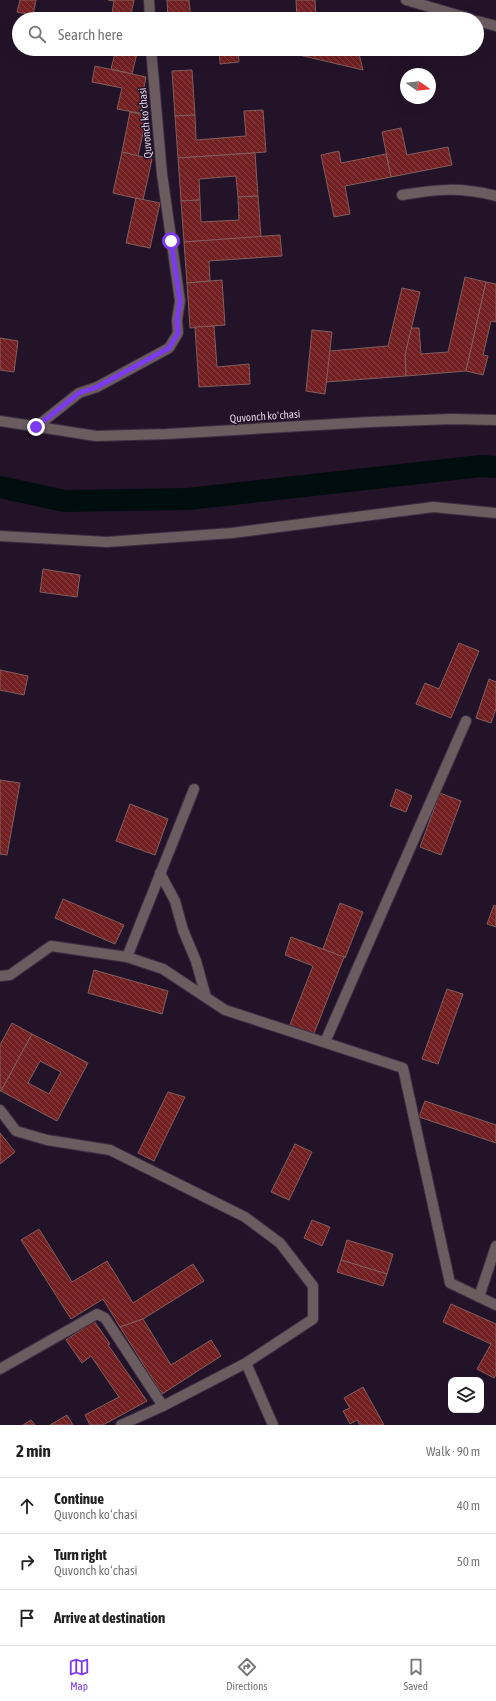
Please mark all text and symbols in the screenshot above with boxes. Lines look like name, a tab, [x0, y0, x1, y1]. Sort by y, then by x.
search box	[12, 12, 484, 56]
icon: search	[26, 23, 48, 45]
text: Search here	[58, 26, 123, 43]
north arrow	[400, 68, 436, 104]
street label: Quvonch koʻchasi	[136, 87, 154, 159]
route start	[162, 232, 180, 250]
street label: Quvonch koʻchasi	[229, 408, 301, 424]
route end	[27, 418, 45, 436]
map controls	[448, 1377, 484, 1413]
button: layers	[448, 1377, 484, 1413]
text: 2 min	[16, 1441, 51, 1461]
text: Walk · 90 m	[426, 1444, 480, 1459]
text: Continue	[54, 1490, 104, 1507]
icon: ahead	[16, 1495, 38, 1517]
text: 40 m	[457, 1498, 480, 1513]
text: Quvonch koʻchasi	[54, 1507, 138, 1522]
text: Turn right	[54, 1546, 107, 1563]
icon: right	[16, 1551, 38, 1573]
text: 50 m	[457, 1554, 480, 1569]
text: Quvonch koʻchasi	[54, 1563, 138, 1578]
icon: arrive	[16, 1607, 38, 1629]
text: Arrive at destination	[54, 1609, 165, 1626]
tab: Map	[68, 1656, 90, 1692]
tab: Directions	[226, 1656, 267, 1692]
tab: Saved	[404, 1656, 428, 1692]

